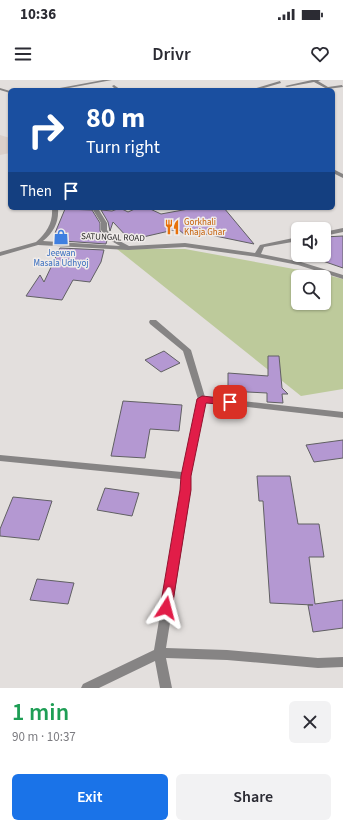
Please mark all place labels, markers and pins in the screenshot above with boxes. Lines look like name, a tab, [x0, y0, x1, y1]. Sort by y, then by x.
place label: Gorkhali Khaja Ghar	[184, 216, 226, 239]
restaurant icon: Gorkhali Khaja Ghar	[163, 218, 181, 236]
shop icon: Jeewan Masala Udhyoj	[52, 228, 70, 246]
place label: Jeewan Masala Udhyoj	[34, 247, 88, 270]
pin	[213, 385, 247, 419]

